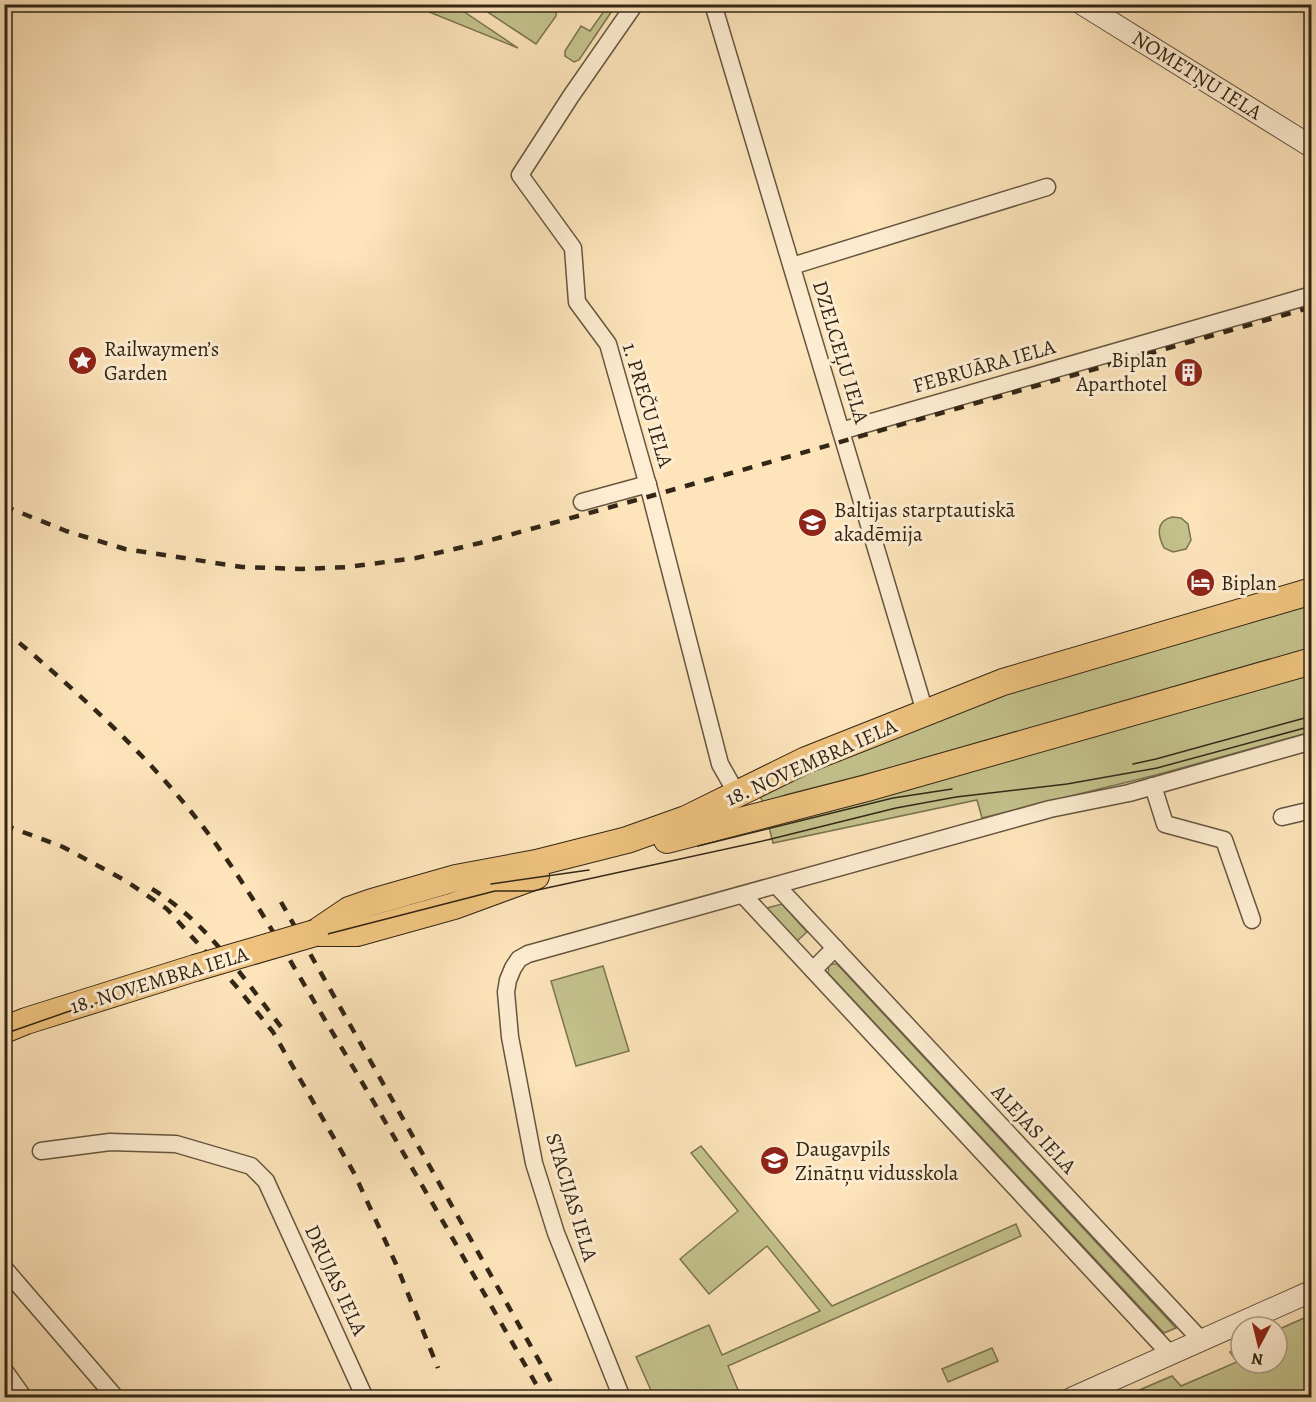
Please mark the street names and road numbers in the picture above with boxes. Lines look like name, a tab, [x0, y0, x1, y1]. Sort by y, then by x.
street label: NOMETŅU IELA	[1127, 24, 1268, 127]
street label: DZELCEĻU IELA	[806, 277, 876, 427]
street label: FEBRUĀRA IELA	[909, 332, 1059, 400]
street label: 1. PREČU IELA	[616, 339, 680, 471]
street label: 18. NOVEMBRA IELA	[721, 711, 902, 812]
street label: 18. NOVEMBRA IELA	[67, 939, 252, 1020]
street label: ALEJAS IELA	[985, 1078, 1083, 1180]
street label: STACIJAS IELA	[539, 1130, 605, 1265]
street label: DRUJAS IELA	[298, 1220, 374, 1341]

